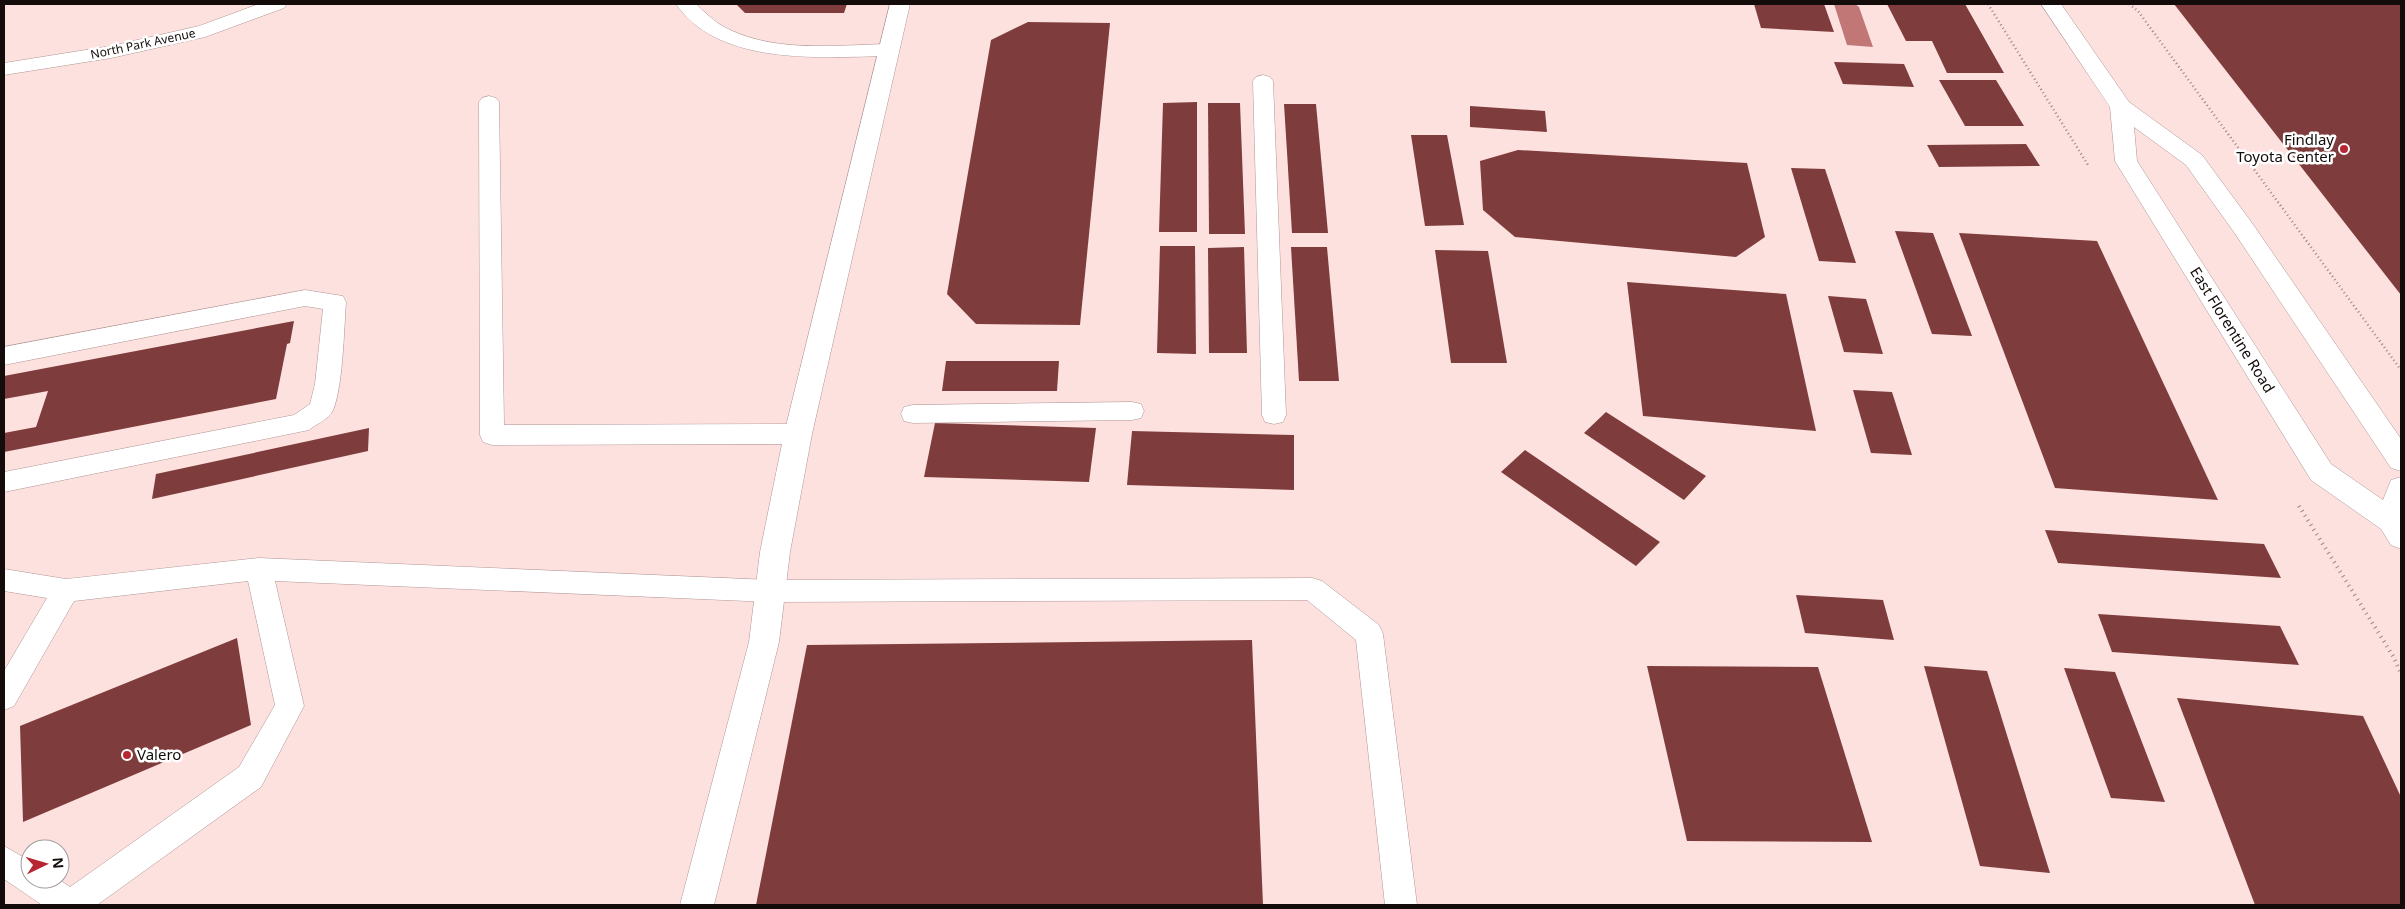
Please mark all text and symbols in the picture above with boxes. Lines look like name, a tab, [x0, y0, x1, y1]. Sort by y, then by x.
street label: North Park Avenue	[89, 24, 197, 63]
place label: Findlay Toyota Center	[2236, 129, 2334, 166]
marker: Findlay Toyota Center	[2338, 143, 2350, 155]
street label: East Florentine Road	[2186, 263, 2280, 396]
place label: Valero	[137, 744, 181, 764]
marker: Valero	[121, 749, 133, 761]
north arrow	[20, 839, 70, 889]
text: N	[48, 856, 68, 869]

